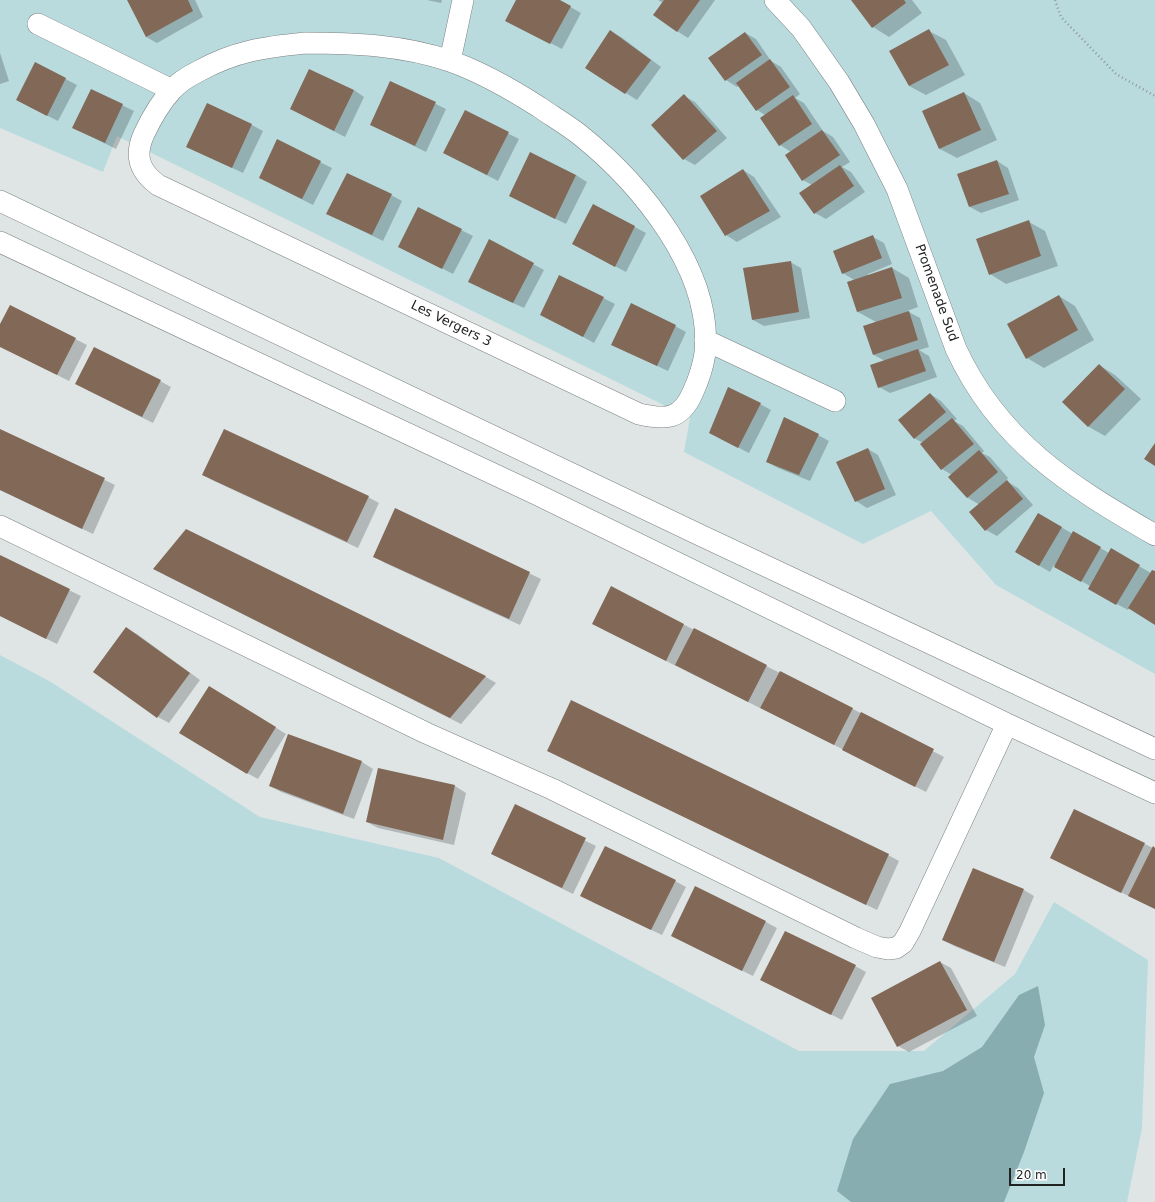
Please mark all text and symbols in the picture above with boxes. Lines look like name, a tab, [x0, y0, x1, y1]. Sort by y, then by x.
street label: Promenade Sud	[911, 242, 961, 344]
street label: Les Vergers 3	[408, 298, 494, 350]
scale bar	[1011, 1160, 1067, 1186]
text: 20 m	[1016, 1168, 1047, 1182]

